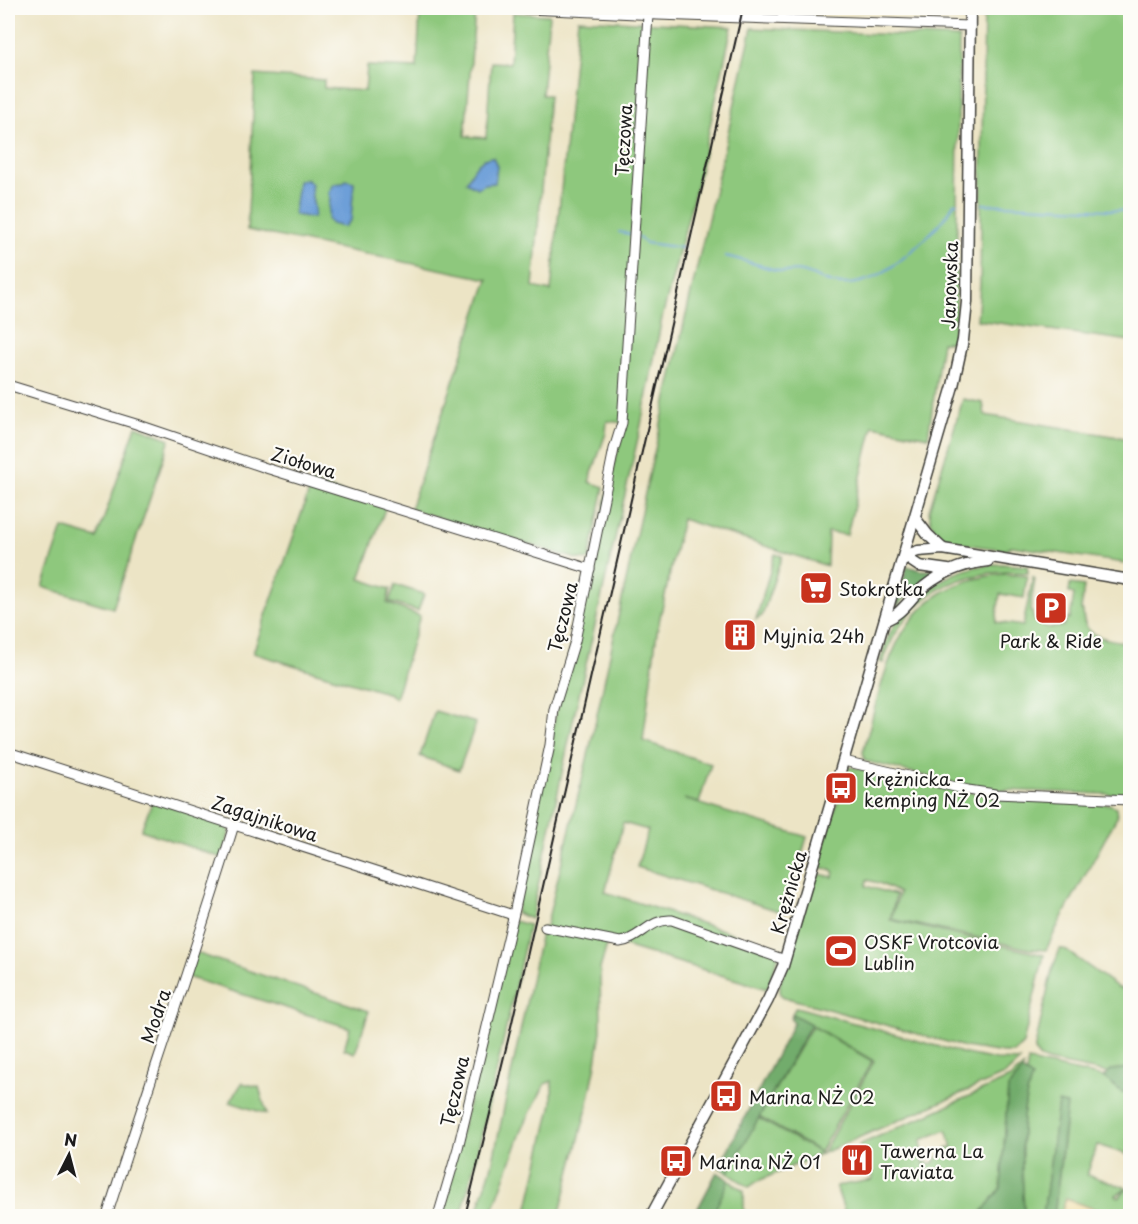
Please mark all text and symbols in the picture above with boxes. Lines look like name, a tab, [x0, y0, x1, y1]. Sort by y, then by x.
street label: Tęczowa	[608, 102, 638, 177]
street label: Janowska	[934, 240, 964, 329]
street label: Ziołowa	[268, 439, 341, 485]
supermarket icon: Stokrotka	[798, 570, 834, 606]
place label: Stokrotka	[839, 575, 925, 602]
street label: Tęczowa	[540, 578, 584, 655]
parking icon: Park & Ride	[1033, 590, 1069, 626]
building icon: Myjnia 24h	[722, 617, 758, 653]
place label: Myjnia 24h	[763, 622, 865, 649]
place label: Park & Ride	[1000, 627, 1102, 654]
place label: Krężnicka - kemping NŻ 02	[864, 765, 1000, 813]
bus stop icon: Krężnicka - kemping NŻ 02	[823, 770, 859, 806]
street label: Zagajnikowa	[208, 788, 322, 848]
street label: Krężnicka	[763, 846, 813, 937]
place label: OSKF Vrotcovia Lublin	[864, 928, 1000, 976]
sports icon: OSKF Vrotcovia Lublin	[823, 933, 859, 969]
street label: Modra	[133, 984, 177, 1047]
street label: Tęczowa	[433, 1052, 475, 1129]
bus stop icon: Marina NŻ 02	[708, 1078, 744, 1114]
place label: Marina NŻ 02	[749, 1083, 875, 1110]
north arrow	[39, 1125, 99, 1185]
text: N	[63, 1126, 78, 1152]
place label: Tawerna La Traviata	[880, 1137, 984, 1185]
restaurant icon: Tawerna La Traviata	[839, 1142, 875, 1178]
bus stop icon: Marina NŻ 01	[658, 1143, 694, 1179]
place label: Marina NŻ 01	[699, 1148, 820, 1175]

